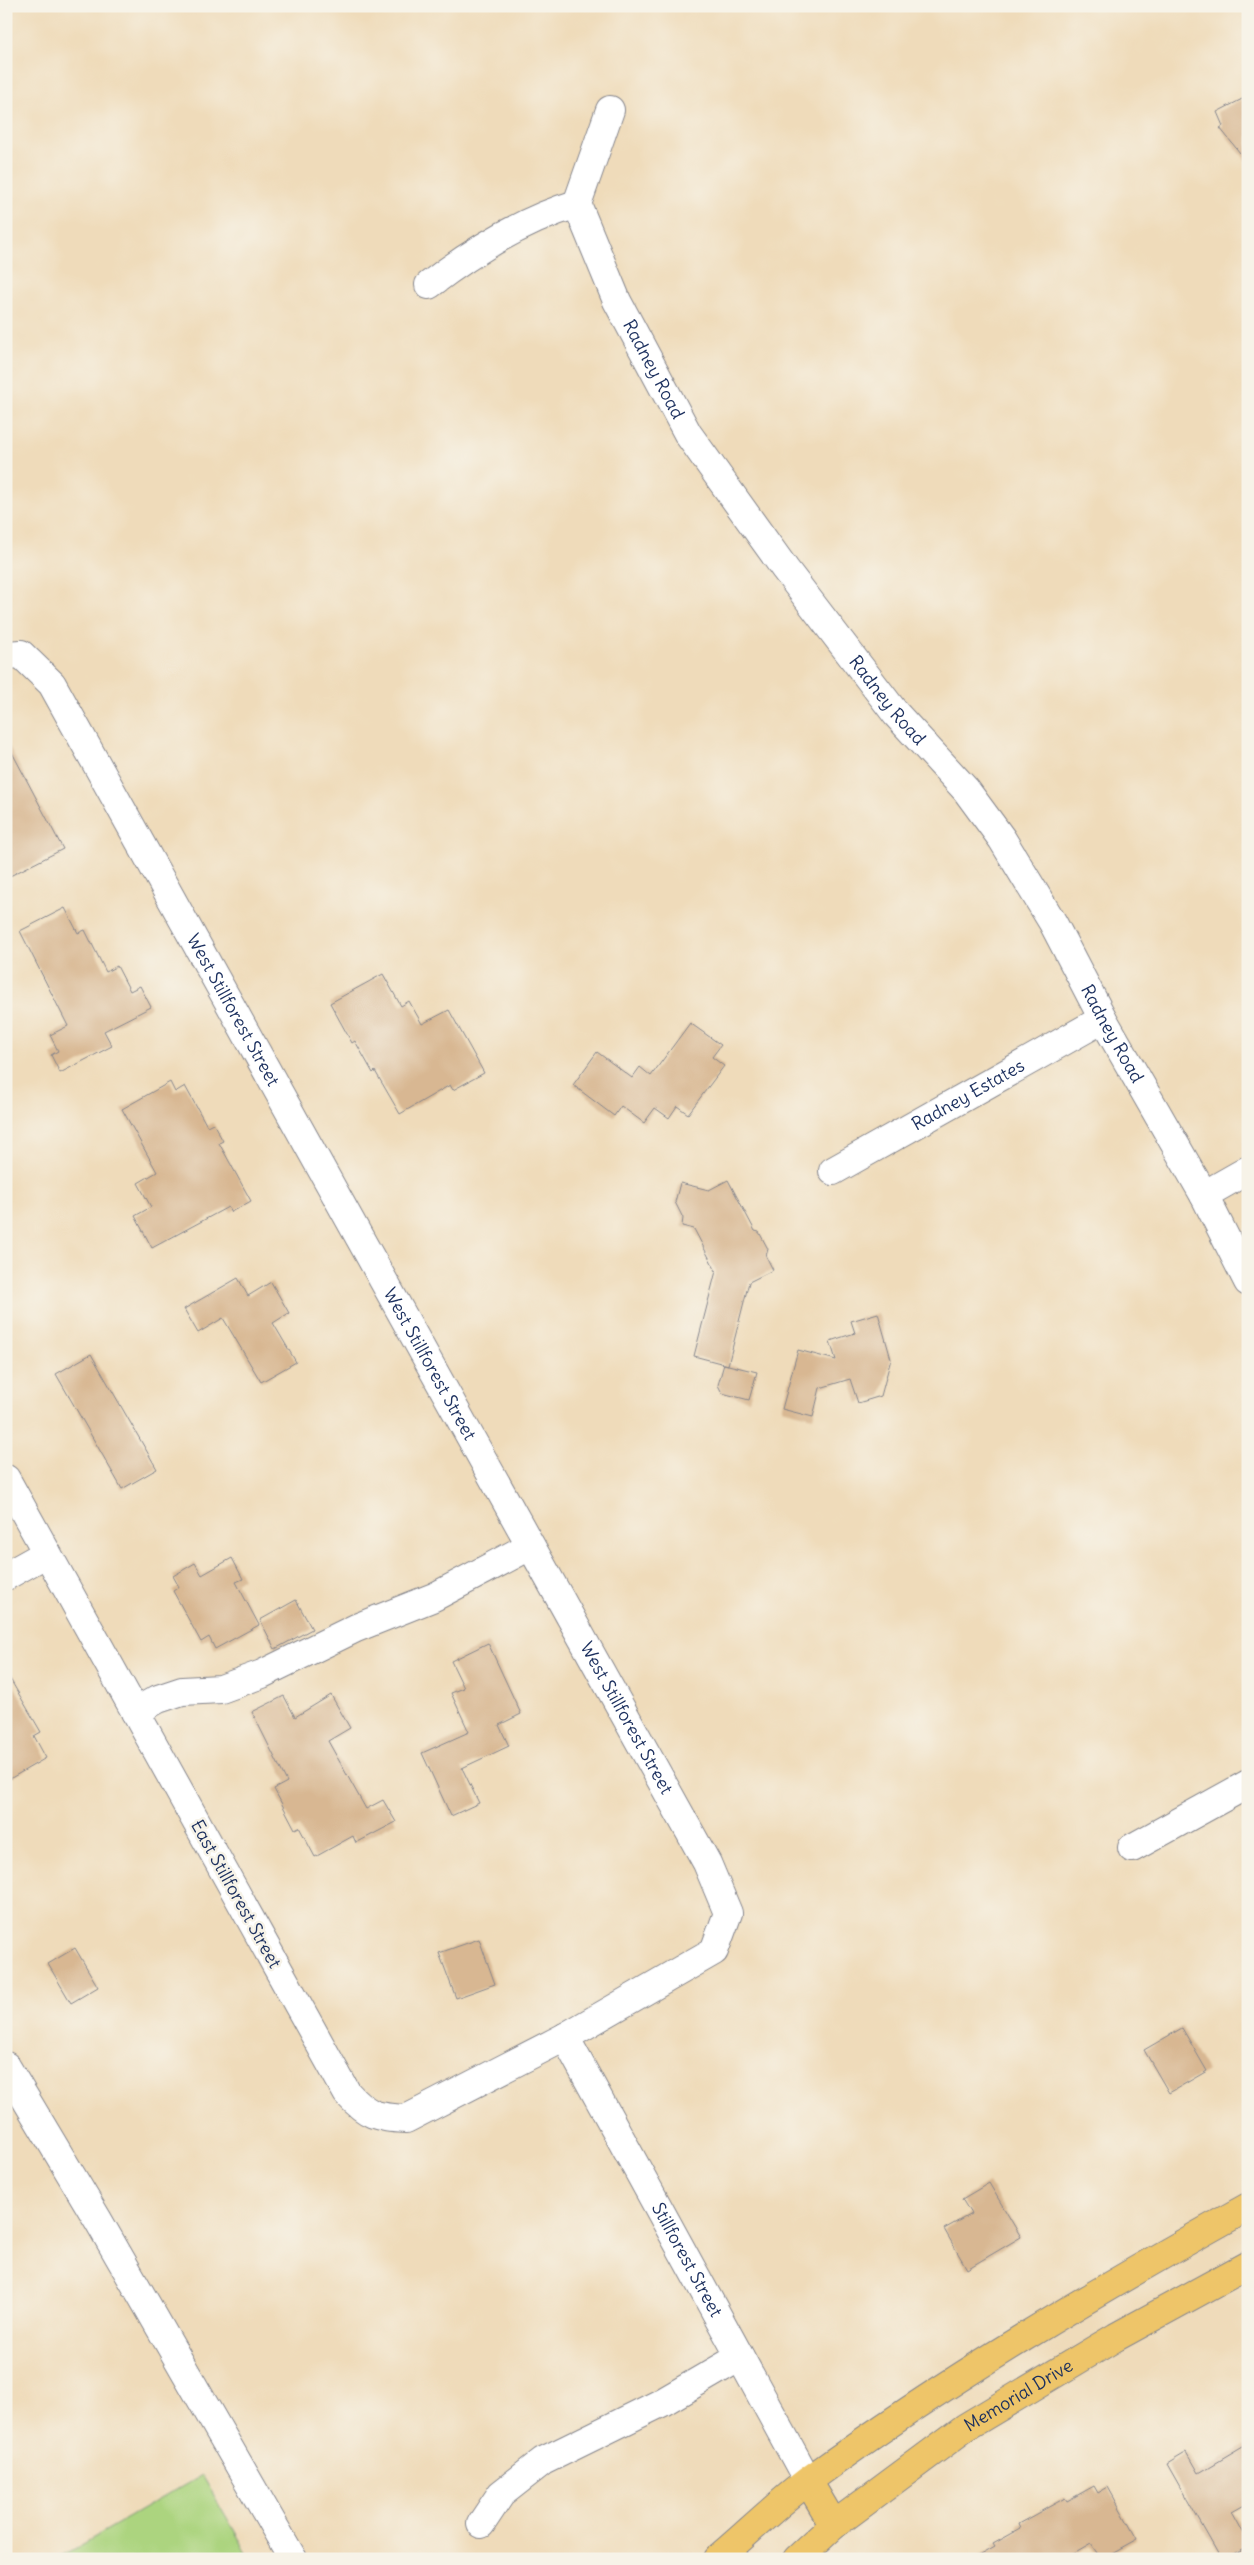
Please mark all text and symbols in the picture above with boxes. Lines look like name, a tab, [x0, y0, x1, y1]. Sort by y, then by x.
street label: Radney Road	[618, 316, 690, 423]
street label: Radney Road	[844, 651, 931, 750]
street label: West Stillforest Street	[182, 929, 285, 1090]
street label: Radney Road	[1076, 980, 1149, 1087]
street label: Radney Estates	[907, 1054, 1028, 1135]
street label: West Stillforest Street	[379, 1283, 482, 1444]
street label: West Stillforest Street	[575, 1637, 678, 1798]
street label: East Stillforest Street	[186, 1816, 287, 1972]
street label: Stillforest Street	[647, 2198, 728, 2321]
street label: Memorial Drive	[960, 2354, 1077, 2436]

